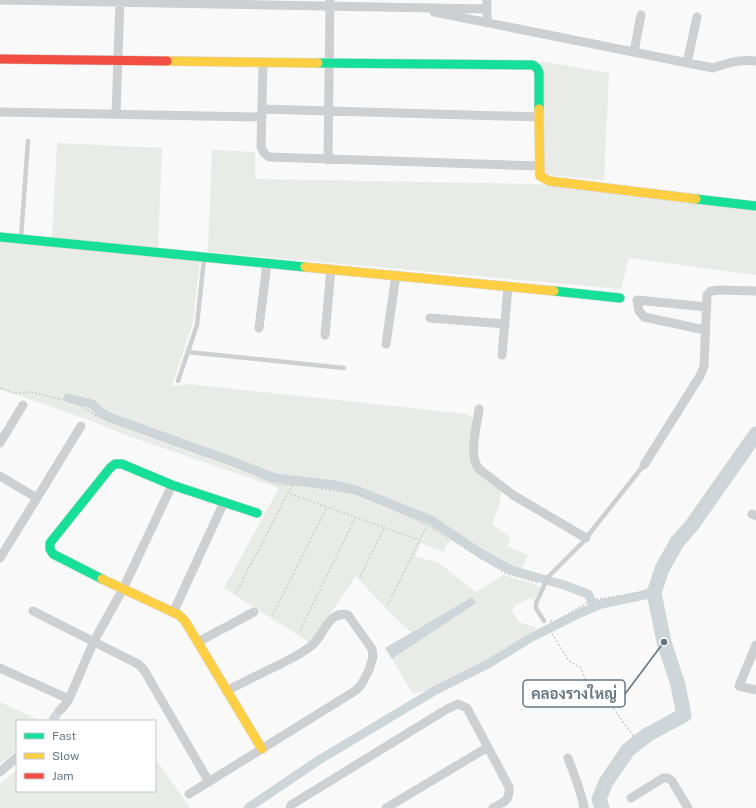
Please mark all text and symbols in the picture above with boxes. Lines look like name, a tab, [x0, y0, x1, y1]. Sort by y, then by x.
callout: คลองรางใหญ่	[523, 680, 625, 707]
text: คลองรางใหญ่	[531, 684, 617, 703]
legend	[16, 720, 156, 792]
text: Fast	[52, 729, 77, 743]
text: Slow	[52, 749, 80, 763]
text: Jam	[52, 769, 74, 783]

